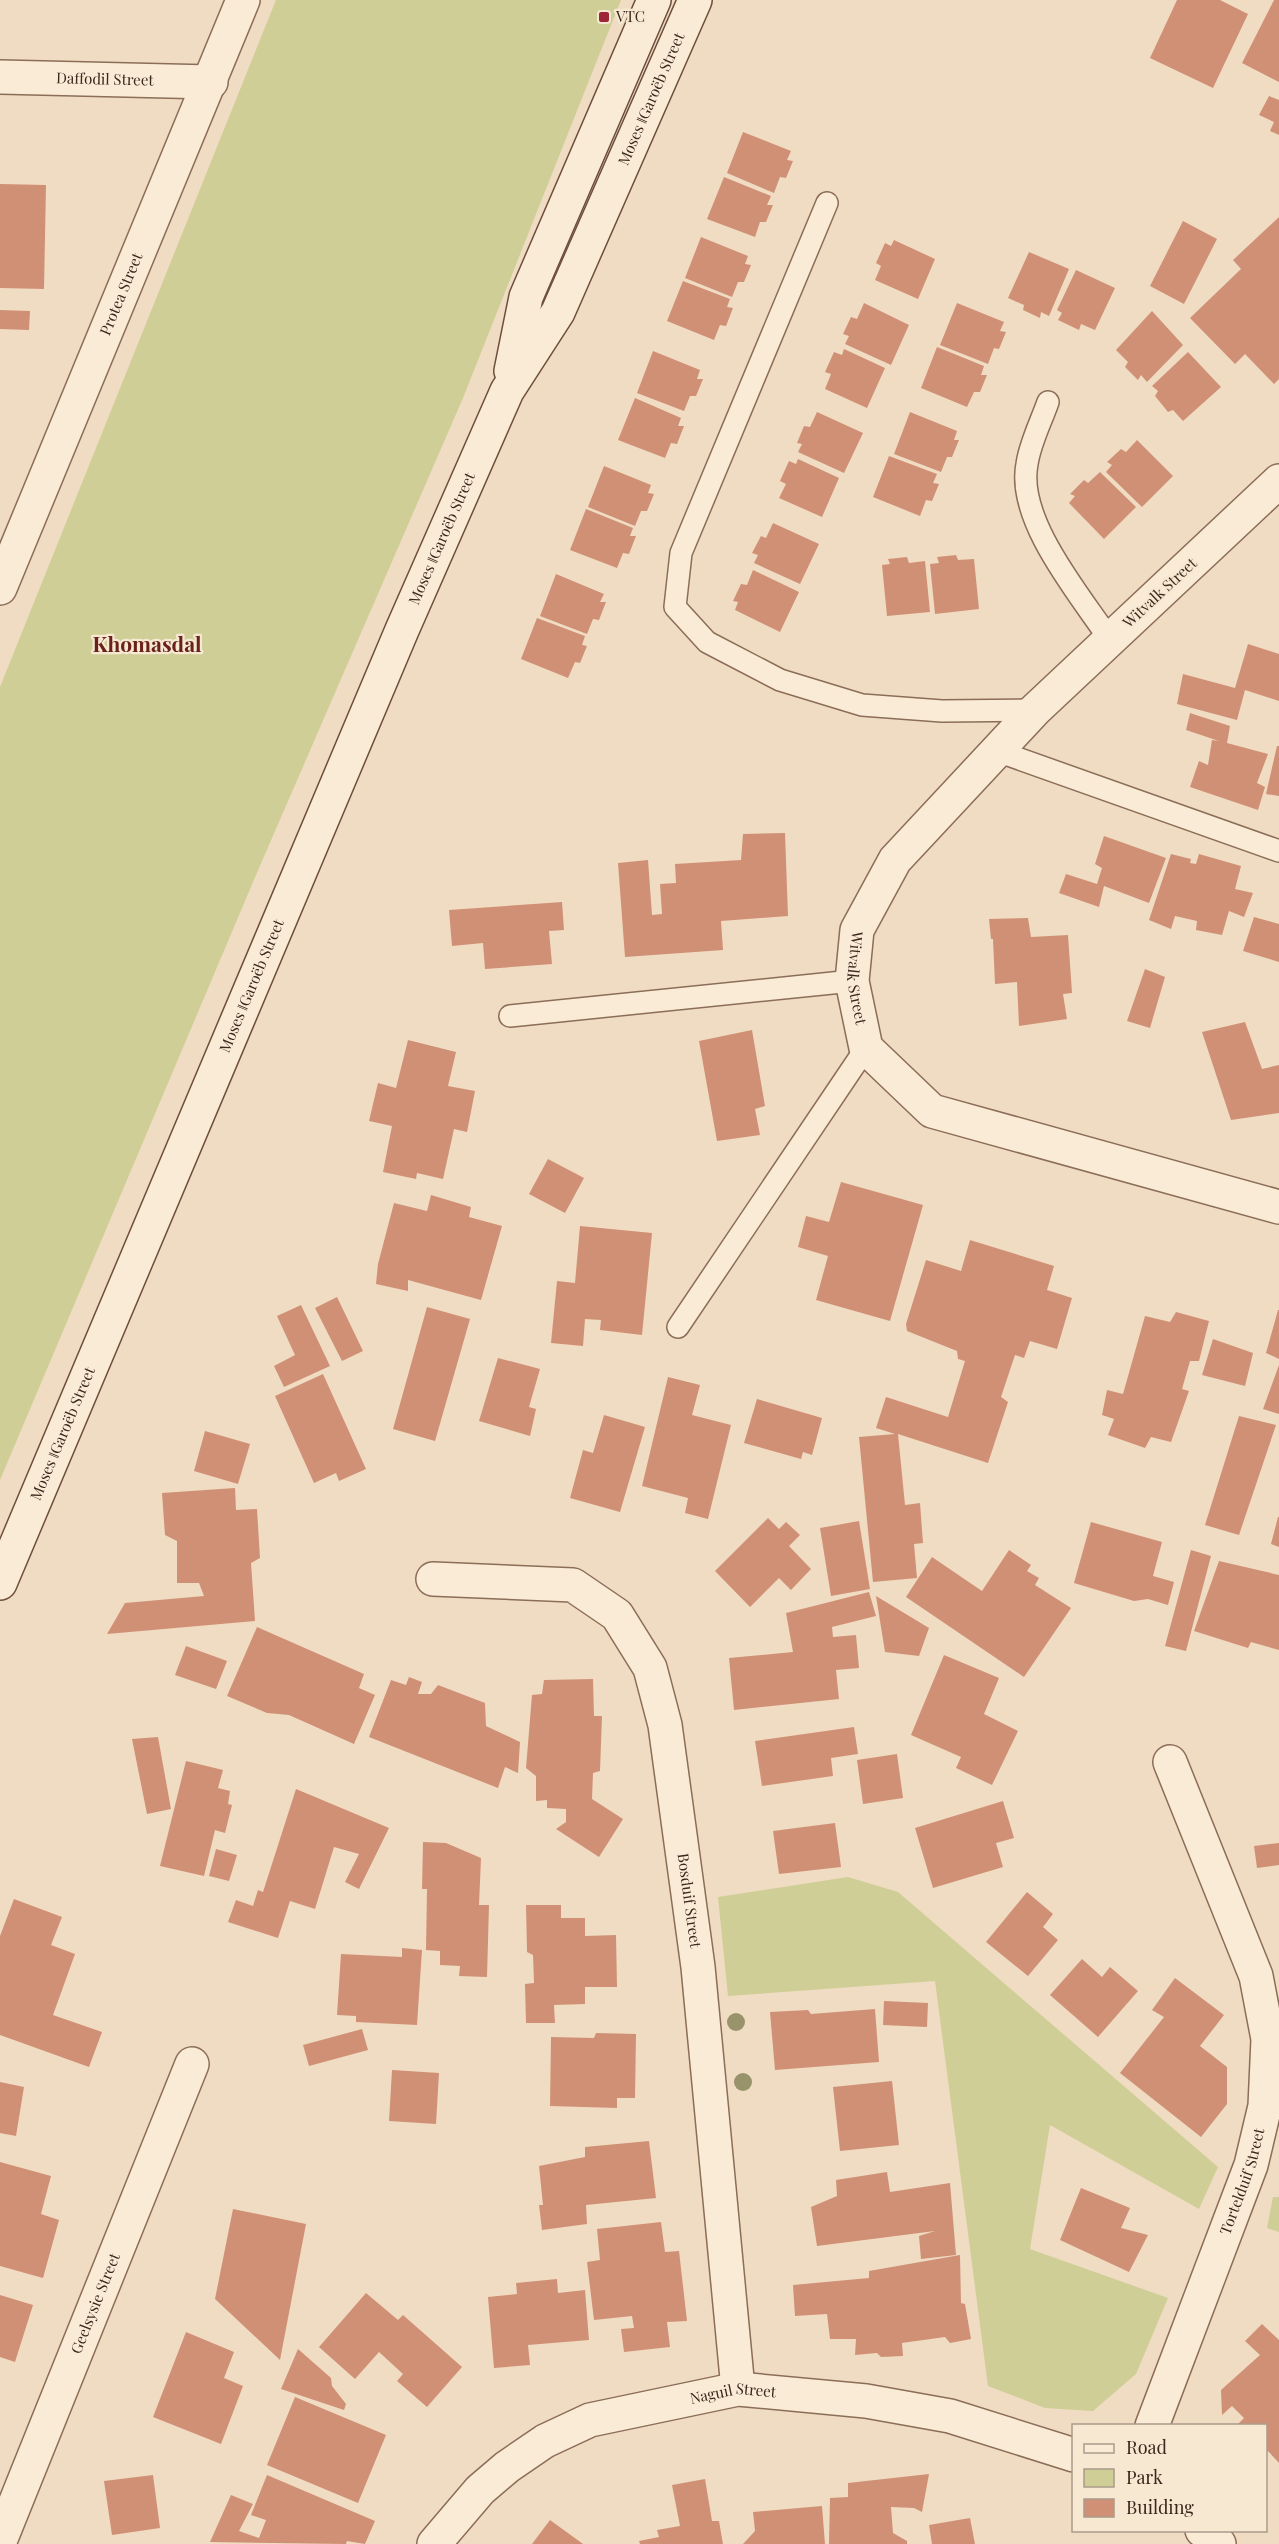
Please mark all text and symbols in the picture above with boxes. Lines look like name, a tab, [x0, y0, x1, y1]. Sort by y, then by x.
place label: VTC	[615, 6, 645, 26]
marker: VTC	[597, 10, 611, 24]
street label: Moses ǁGaroëb Street	[613, 29, 689, 168]
street label: Daffodil Street	[56, 67, 155, 90]
street label: Protea Street	[95, 249, 147, 338]
street label: Moses ǁGaroëb Street	[403, 468, 479, 608]
street label: Witvalk Street	[1117, 552, 1201, 632]
district label: Khomasdal	[92, 629, 202, 657]
street label: Moses ǁGaroëb Street	[214, 915, 288, 1055]
street label: Witvalk Street	[843, 930, 872, 1027]
street label: Moses ǁGaroëb Street	[25, 1363, 99, 1503]
street label: Bosduif Street	[674, 1852, 706, 1950]
street label: Tortelduif Street	[1215, 2125, 1269, 2237]
street label: Geelsysie Street	[65, 2249, 124, 2357]
street label: Naguil Street	[688, 2378, 778, 2408]
legend	[1072, 2424, 1267, 2532]
text: Road	[1126, 2435, 1167, 2459]
text: Park	[1126, 2465, 1163, 2489]
text: Building	[1126, 2495, 1194, 2519]

